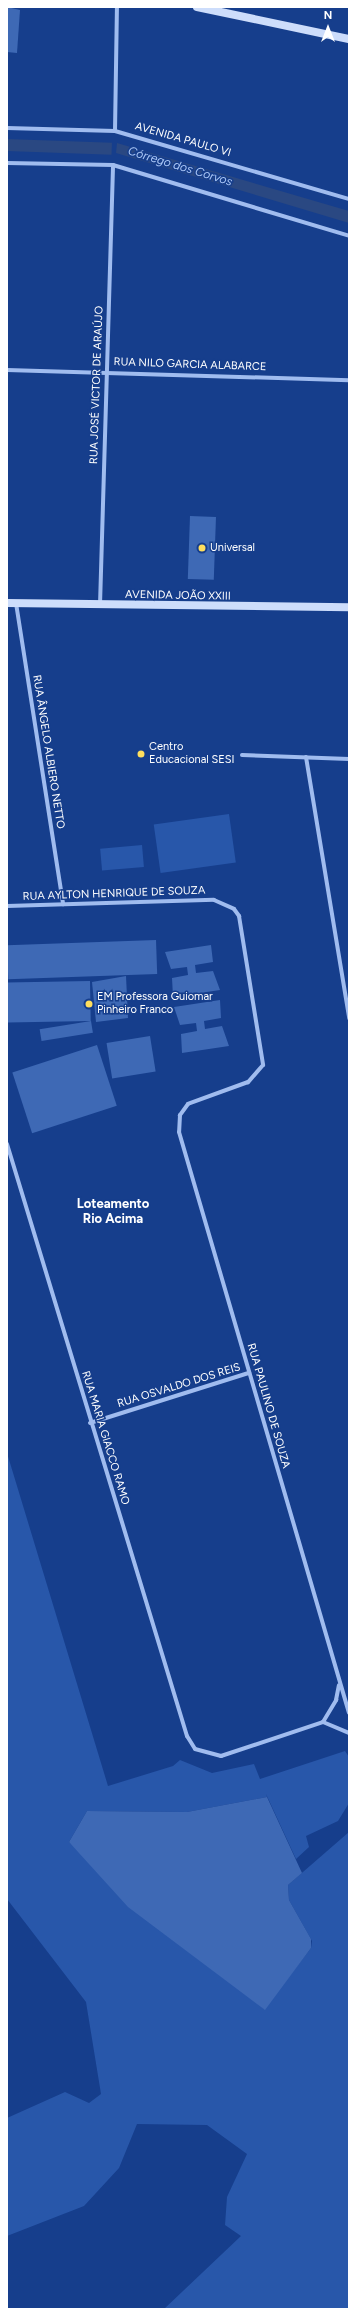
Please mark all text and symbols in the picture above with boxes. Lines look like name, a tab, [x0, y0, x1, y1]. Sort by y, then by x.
north arrow	[308, 8, 348, 48]
text: N	[324, 9, 332, 22]
street label: AVENIDA PAULO VI	[133, 120, 233, 160]
water label: Córrego dos Corvos	[126, 144, 234, 190]
street label: RUA JOSÉ VICTOR DE ARAÚJO	[88, 306, 106, 464]
street label: RUA NILO GARCIA ALABARCE	[113, 356, 267, 374]
place label: Universal	[210, 541, 255, 555]
marker: Universal	[197, 543, 207, 553]
street label: AVENIDA JOÃO XXIII	[125, 588, 231, 604]
street label: RUA ÂNGELO ALBIERO NETTO	[29, 674, 67, 830]
place label: Centro Educacional SESI	[149, 741, 234, 767]
marker: Centro Educacional SESI	[136, 749, 146, 759]
street label: RUA AYLTON HENRIQUE DE SOUZA	[23, 884, 205, 904]
place label: EM Professora Guiomar Pinheiro Franco	[97, 991, 213, 1017]
marker: EM Professora Guiomar Pinheiro Franco	[84, 999, 94, 1009]
district label: Loteamento Rio Acima	[77, 1197, 149, 1228]
street label: RUA PAULINO DE SOUZA	[244, 1342, 292, 1470]
street label: RUA OSVALDO DOS REIS	[116, 1361, 242, 1411]
street label: RUA MARIA GIACCO RAMO	[78, 1369, 132, 1507]

